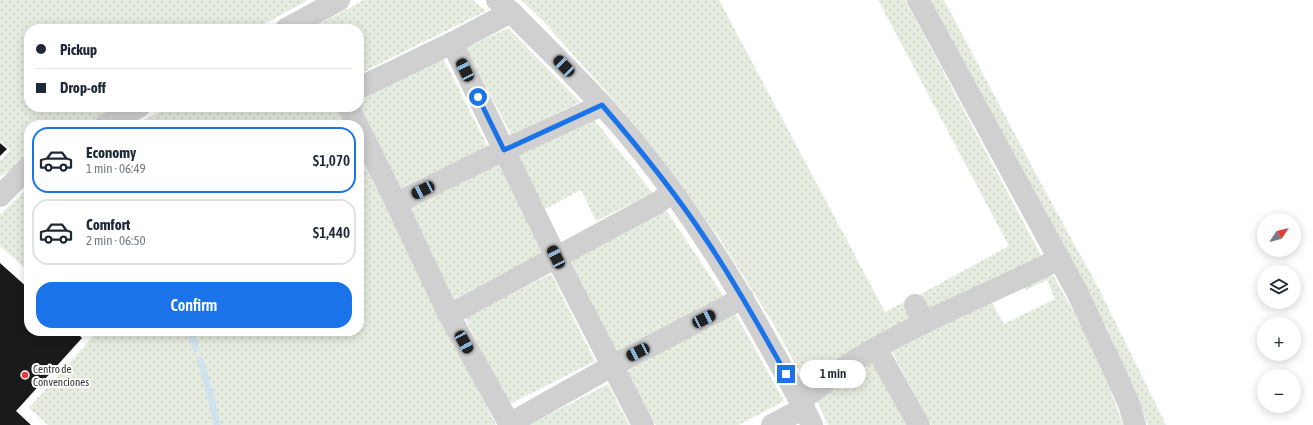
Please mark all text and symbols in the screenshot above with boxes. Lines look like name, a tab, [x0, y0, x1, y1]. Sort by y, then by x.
text: Pickup	[60, 41, 97, 58]
car	[551, 53, 577, 79]
car	[454, 57, 476, 83]
text: Drop-off	[60, 79, 106, 96]
route start	[469, 88, 487, 106]
icon: car	[38, 142, 74, 178]
text: Economy	[86, 144, 136, 161]
text: $1,070	[313, 152, 350, 169]
text: 1 min · 06:49	[86, 161, 146, 176]
car	[410, 179, 436, 201]
north arrow	[1257, 213, 1301, 257]
map controls	[1257, 213, 1301, 413]
icon: car	[38, 214, 74, 250]
text: Comfort	[86, 216, 130, 233]
text: $1,440	[313, 224, 350, 241]
text: 2 min · 06:50	[86, 233, 146, 248]
car	[545, 244, 567, 270]
button: layers	[1257, 265, 1301, 309]
button: Confirm	[36, 282, 352, 328]
car	[691, 308, 717, 330]
button: +	[1257, 317, 1301, 361]
car	[453, 329, 475, 355]
car	[625, 341, 651, 363]
callout: 1 min	[800, 360, 866, 388]
place label: Centro de Convenciones	[33, 363, 89, 388]
route end	[777, 365, 795, 383]
text: 1 min	[820, 366, 846, 381]
button: −	[1257, 369, 1301, 413]
marker: Centro de Convenciones	[20, 370, 30, 380]

